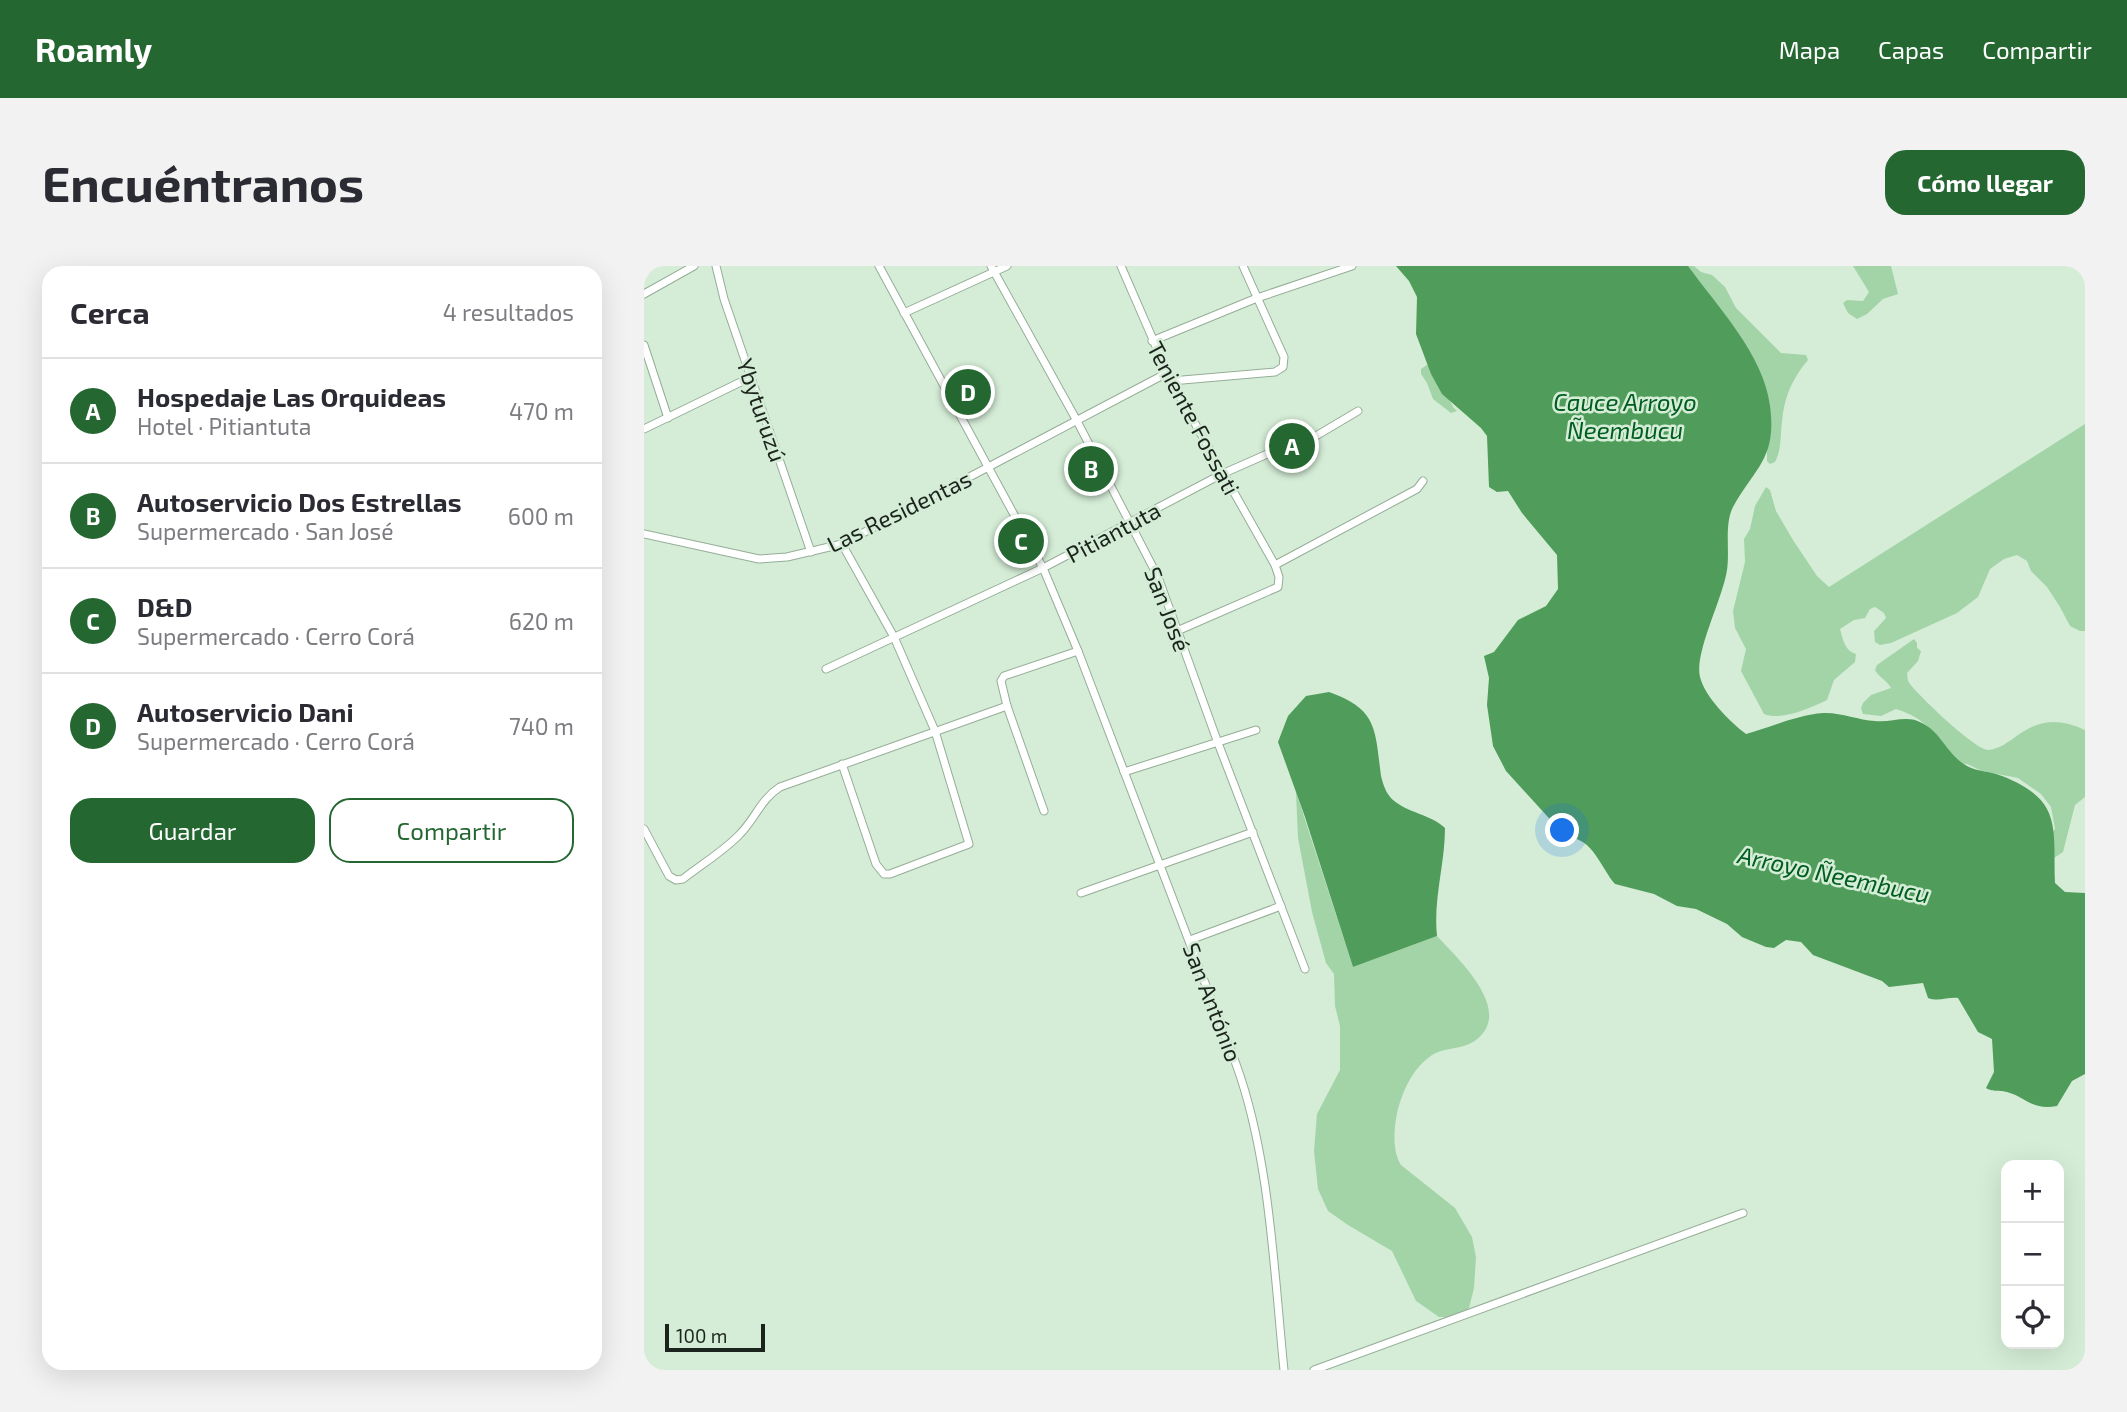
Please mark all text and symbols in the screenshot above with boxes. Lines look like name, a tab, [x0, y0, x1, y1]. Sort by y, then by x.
text: Roamly	[35, 29, 152, 69]
text: Mapa	[1779, 35, 1840, 64]
text: Capas	[1878, 35, 1944, 64]
text: Compartir	[1982, 35, 2092, 64]
button: Cómo llegar	[1885, 150, 2085, 215]
text: Encuéntranos	[42, 153, 364, 212]
text: Cerca	[70, 294, 150, 330]
text: 4 resultados	[443, 298, 574, 326]
street label: Teniente Fossati	[1142, 337, 1246, 499]
street label: Ybyturuzú	[731, 355, 793, 465]
pin: D	[945, 366, 991, 418]
text: Hospedaje Las Orquideas	[137, 381, 446, 412]
water label: Cauce Arroyo Ñeembucu	[1553, 387, 1697, 444]
text: A	[85, 397, 101, 425]
text: 470 m	[509, 397, 574, 425]
text: Hotel · Pitiantuta	[137, 412, 311, 440]
pin: A	[1269, 420, 1315, 472]
pin: B	[1068, 443, 1114, 495]
street label: Las Residentas	[822, 464, 976, 558]
text: Autoservicio Dos Estrellas	[137, 486, 461, 517]
street label: Pitiantuta	[1061, 495, 1165, 569]
text: B	[86, 502, 100, 530]
text: 600 m	[508, 502, 574, 530]
pin: C	[998, 515, 1044, 567]
text: Supermercado · San José	[137, 517, 394, 545]
street label: San José	[1139, 563, 1197, 655]
text: D&D	[137, 591, 192, 622]
text: C	[86, 607, 100, 635]
text: 620 m	[509, 607, 574, 635]
text: Supermercado · Cerro Corá	[137, 622, 415, 650]
text: Autoservicio Dani	[137, 696, 354, 727]
text: D	[85, 712, 101, 740]
text: 740 m	[509, 712, 574, 740]
text: Supermercado · Cerro Corá	[137, 727, 415, 755]
button: Guardar	[70, 798, 315, 863]
button: Compartir	[329, 798, 574, 863]
your location	[1545, 813, 1579, 847]
water label: Arroyo Ñeembucu	[1735, 839, 1932, 908]
street label: San António	[1178, 939, 1248, 1065]
map controls	[2001, 1160, 2064, 1349]
button: +	[2001, 1160, 2064, 1223]
button: −	[2001, 1223, 2064, 1286]
button: locate	[2001, 1286, 2064, 1349]
scale bar	[665, 1321, 765, 1353]
text: 100 m	[676, 1324, 727, 1347]

